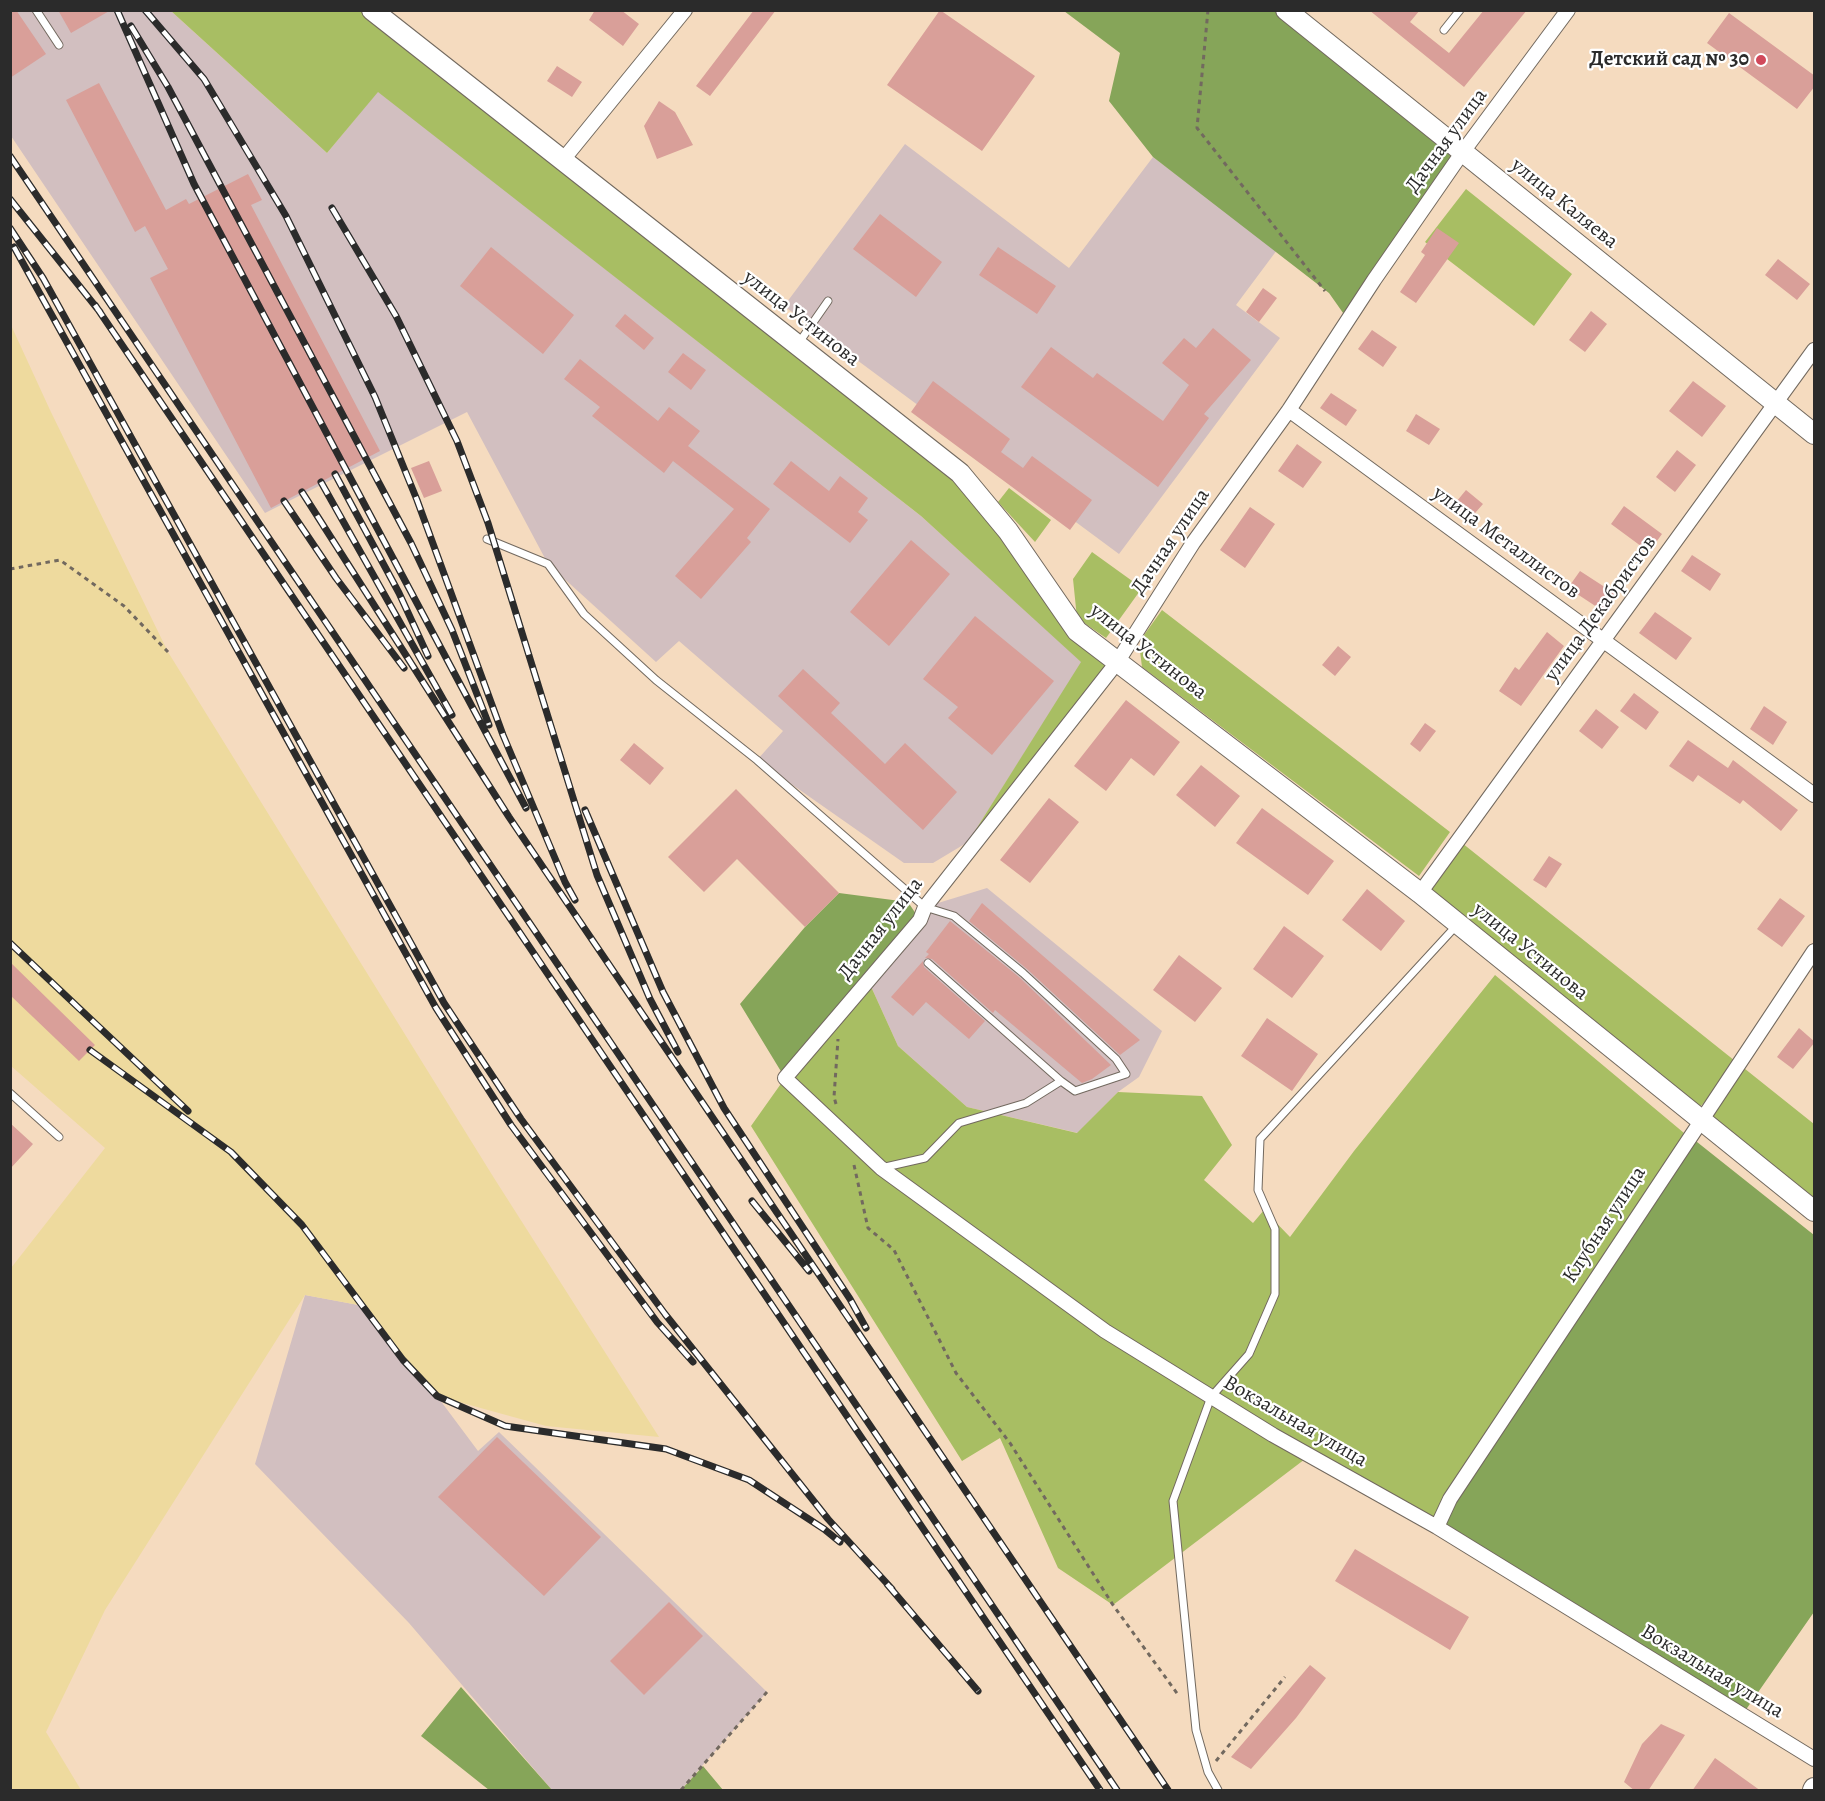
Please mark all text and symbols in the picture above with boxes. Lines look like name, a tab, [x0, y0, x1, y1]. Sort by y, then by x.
place label: Детский сад № 30	[1589, 47, 1749, 73]
marker: Детский сад № 30	[1754, 53, 1768, 67]
street label: Дачная улица	[1401, 84, 1493, 198]
street label: улица Каляева	[1505, 153, 1623, 255]
street label: улица Устинова	[737, 265, 865, 373]
street label: улица Металлистов	[1427, 481, 1585, 605]
street label: Дачная улица	[1126, 484, 1216, 600]
street label: улица Декабристов	[1540, 531, 1662, 687]
street label: улица Устинова	[1084, 598, 1212, 706]
street label: Дачная улица	[833, 873, 929, 985]
street label: улица Устинова	[1467, 898, 1593, 1006]
street label: Клубная улица	[1558, 1162, 1652, 1288]
street label: Вокзальная улица	[1219, 1371, 1371, 1473]
street label: Вокзальная улица	[1636, 1619, 1788, 1725]

